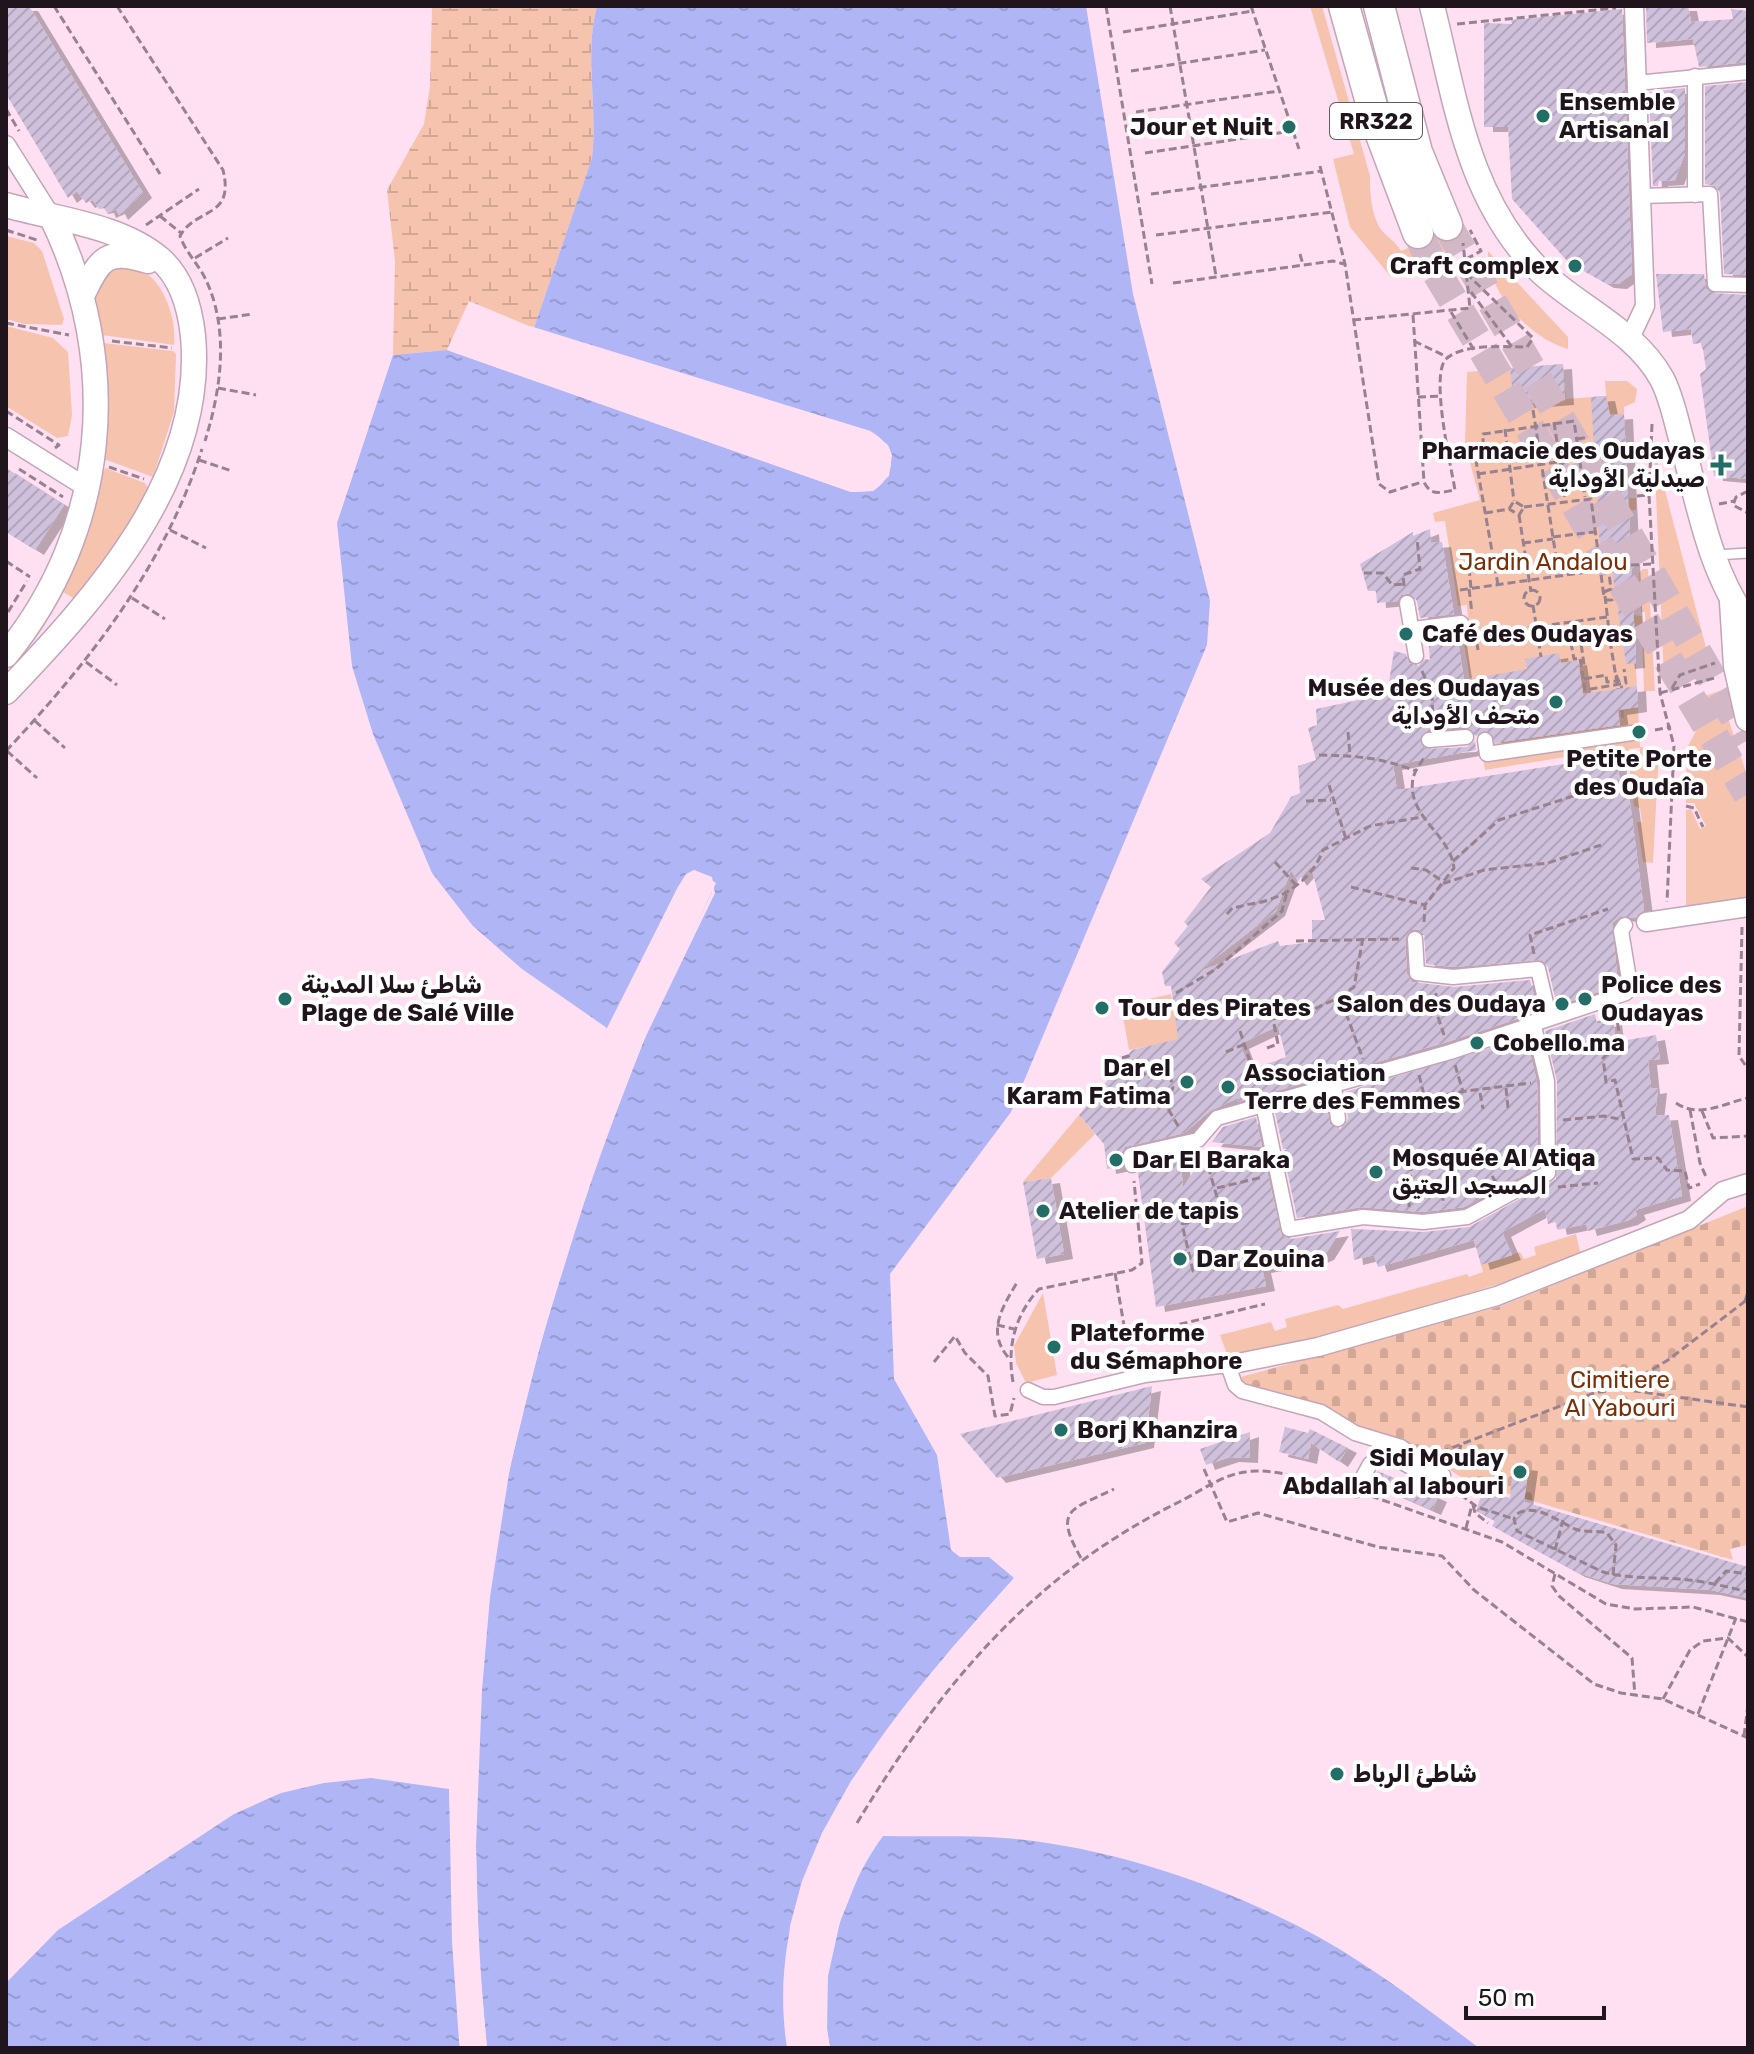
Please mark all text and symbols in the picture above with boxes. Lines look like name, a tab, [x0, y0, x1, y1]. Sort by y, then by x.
place label: Ensemble Artisanal	[1559, 88, 1676, 144]
road number: RR322	[1330, 103, 1422, 139]
marker: Ensemble Artisanal	[1534, 107, 1552, 125]
place label: Jour et Nuit	[1130, 113, 1273, 141]
marker: Jour et Nuit	[1280, 118, 1298, 136]
place label: Craft complex	[1390, 252, 1559, 280]
marker: Craft complex	[1566, 257, 1584, 275]
place label: Pharmacie des Oudayas صيدلية الأوداية	[1421, 437, 1705, 493]
marker: Pharmacie des Oudayas صيدلية الأوداية	[1712, 456, 1730, 474]
park label: Jardin Andalou	[1458, 548, 1628, 576]
place label: Café des Oudayas	[1422, 620, 1633, 648]
marker: Café des Oudayas	[1397, 625, 1415, 643]
place label: Musée des Oudayas متحف الأوداية	[1307, 674, 1540, 730]
marker: Musée des Oudayas متحف الأوداية	[1547, 693, 1565, 711]
marker: Petite Porte des Oudaîa	[1630, 723, 1648, 741]
place label: Petite Porte des Oudaîa	[1566, 745, 1712, 801]
place label: شاطئ سلا المدينة Plage de Salé Ville	[301, 971, 514, 1027]
place label: Police des Oudayas	[1601, 971, 1722, 1027]
marker: شاطئ سلا المدينة Plage de Salé Ville	[276, 990, 294, 1008]
place label: Salon des Oudaya	[1337, 990, 1546, 1018]
marker: Police des Oudayas	[1576, 990, 1594, 1008]
place label: Tour des Pirates	[1118, 994, 1311, 1022]
marker: Salon des Oudaya	[1553, 995, 1571, 1013]
marker: Tour des Pirates	[1093, 999, 1111, 1017]
place label: Cobello.ma	[1493, 1029, 1625, 1057]
marker: Cobello.ma	[1468, 1034, 1486, 1052]
place label: Dar el Karam Fatima	[1007, 1054, 1171, 1110]
place label: Association Terre des Femmes	[1244, 1059, 1460, 1115]
marker: Dar el Karam Fatima	[1178, 1073, 1196, 1091]
marker: Association Terre des Femmes	[1219, 1078, 1237, 1096]
place label: Mosquée Al Atiqa المسجد العتيق	[1392, 1144, 1596, 1200]
place label: Dar El Baraka	[1132, 1146, 1290, 1174]
marker: Dar El Baraka	[1107, 1151, 1125, 1169]
marker: Mosquée Al Atiqa المسجد العتيق	[1367, 1163, 1385, 1181]
place label: Atelier de tapis	[1059, 1197, 1239, 1225]
marker: Atelier de tapis	[1034, 1202, 1052, 1220]
place label: Dar Zouina	[1196, 1245, 1325, 1273]
marker: Dar Zouina	[1171, 1250, 1189, 1268]
place label: Plateforme du Sémaphore	[1070, 1319, 1242, 1375]
marker: Plateforme du Sémaphore	[1045, 1338, 1063, 1356]
park label: Cimitiere Al Yabouri	[1565, 1366, 1675, 1422]
place label: Borj Khanzira	[1077, 1416, 1238, 1444]
marker: Borj Khanzira	[1052, 1421, 1070, 1439]
place label: Sidi Moulay Abdallah al Iabouri	[1283, 1444, 1504, 1500]
marker: Sidi Moulay Abdallah al Iabouri	[1511, 1463, 1529, 1481]
place label: شاطئ الرباط	[1353, 1760, 1477, 1788]
marker: شاطئ الرباط	[1328, 1765, 1346, 1783]
scale bar	[1466, 1970, 1604, 2020]
text: 50 m	[1478, 1984, 1535, 2012]

